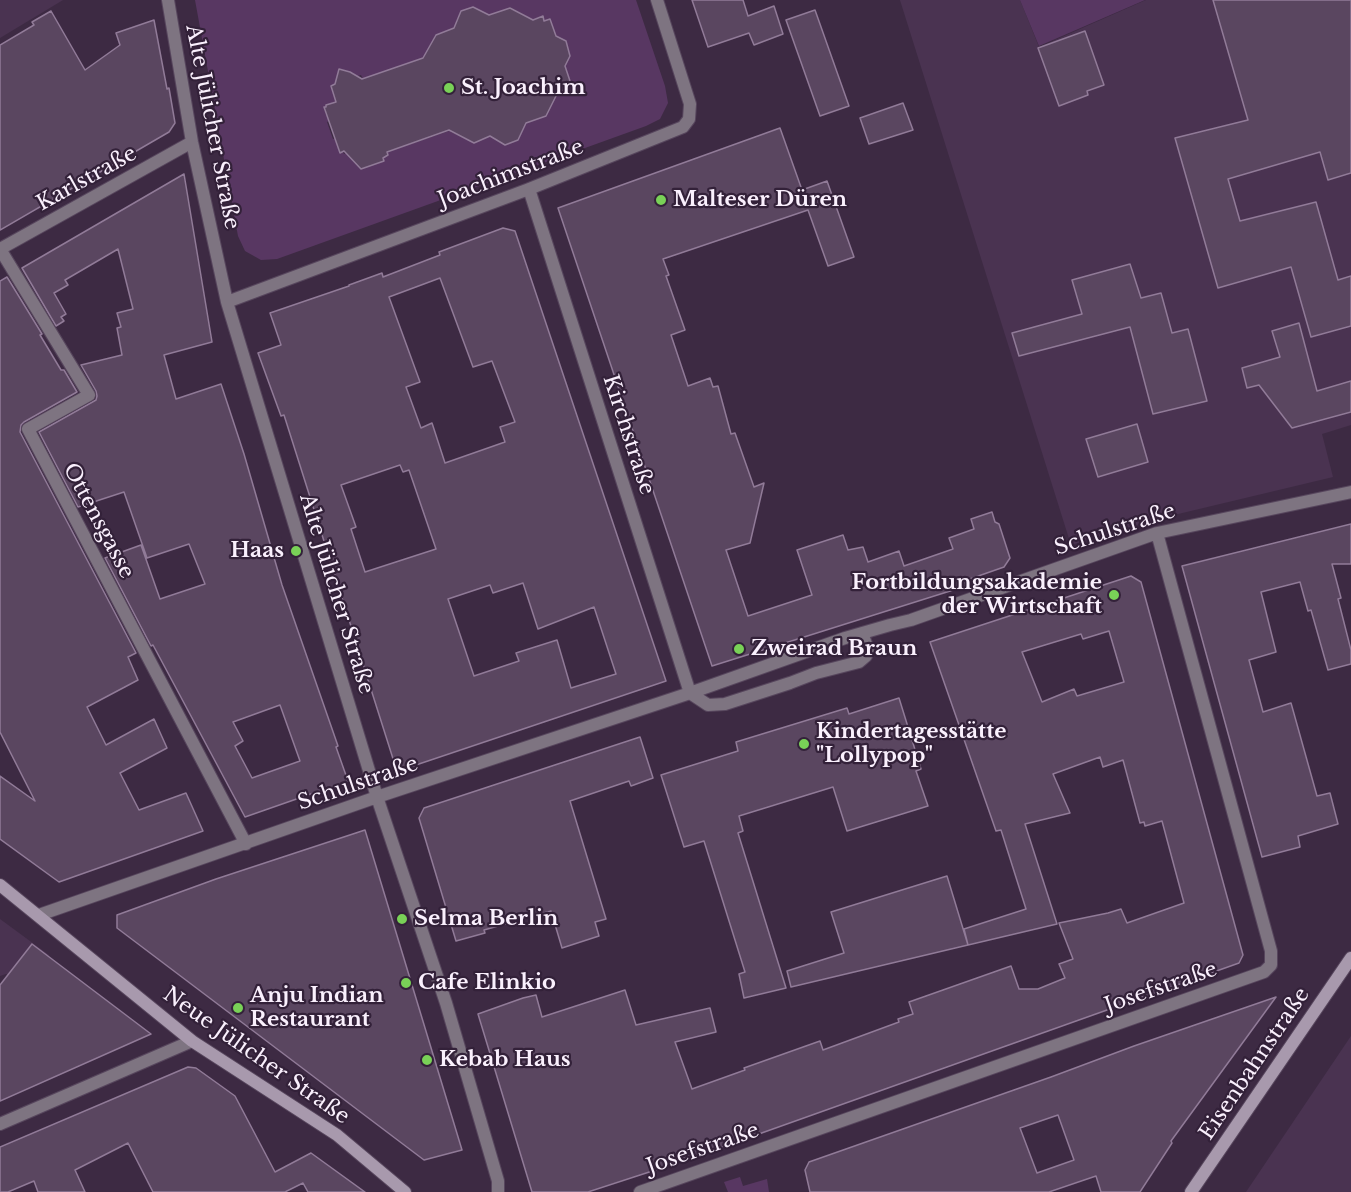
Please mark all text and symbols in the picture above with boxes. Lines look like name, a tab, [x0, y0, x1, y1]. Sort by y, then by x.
street label: Alte Jülicher Straße	[180, 22, 244, 232]
place label: St. Joachim	[461, 75, 586, 101]
marker: St. Joachim	[442, 81, 456, 95]
street label: Joachimstraße	[435, 135, 587, 213]
street label: Karlstraße	[33, 141, 141, 217]
place label: Malteser Düren	[673, 187, 847, 213]
marker: Malteser Düren	[654, 193, 668, 207]
street label: Kirchstraße	[597, 372, 659, 498]
street label: Ottensgasse	[57, 459, 139, 583]
street label: Alte Jülicher Straße	[294, 491, 378, 697]
street label: Schulstraße	[1051, 499, 1179, 561]
place label: Haas	[230, 538, 284, 564]
marker: Haas	[289, 544, 303, 558]
place label: Fortbildungsakademie der Wirtschaft	[851, 570, 1102, 620]
marker: Fortbildungsakademie der Wirtschaft	[1107, 588, 1121, 602]
place label: Zweirad Braun	[751, 636, 917, 662]
marker: Zweirad Braun	[732, 642, 746, 656]
place label: Kindertagesstätte "Lollypop"	[816, 719, 1006, 769]
marker: Kindertagesstätte "Lollypop"	[797, 737, 811, 751]
street label: Schulstraße	[294, 752, 422, 816]
place label: Selma Berlin	[414, 906, 558, 932]
marker: Selma Berlin	[395, 912, 409, 926]
street label: Josefstraße	[1102, 957, 1220, 1019]
place label: Cafe Elinkio	[418, 970, 556, 996]
marker: Cafe Elinkio	[399, 976, 413, 990]
street label: Neue Jülicher Straße	[158, 982, 354, 1130]
place label: Anju Indian Restaurant	[250, 983, 383, 1033]
street label: Eisenbahnstraße	[1195, 983, 1315, 1145]
marker: Anju Indian Restaurant	[231, 1001, 245, 1015]
place label: Kebab Haus	[439, 1047, 571, 1073]
marker: Kebab Haus	[420, 1053, 434, 1067]
street label: Josefstraße	[644, 1118, 762, 1180]

